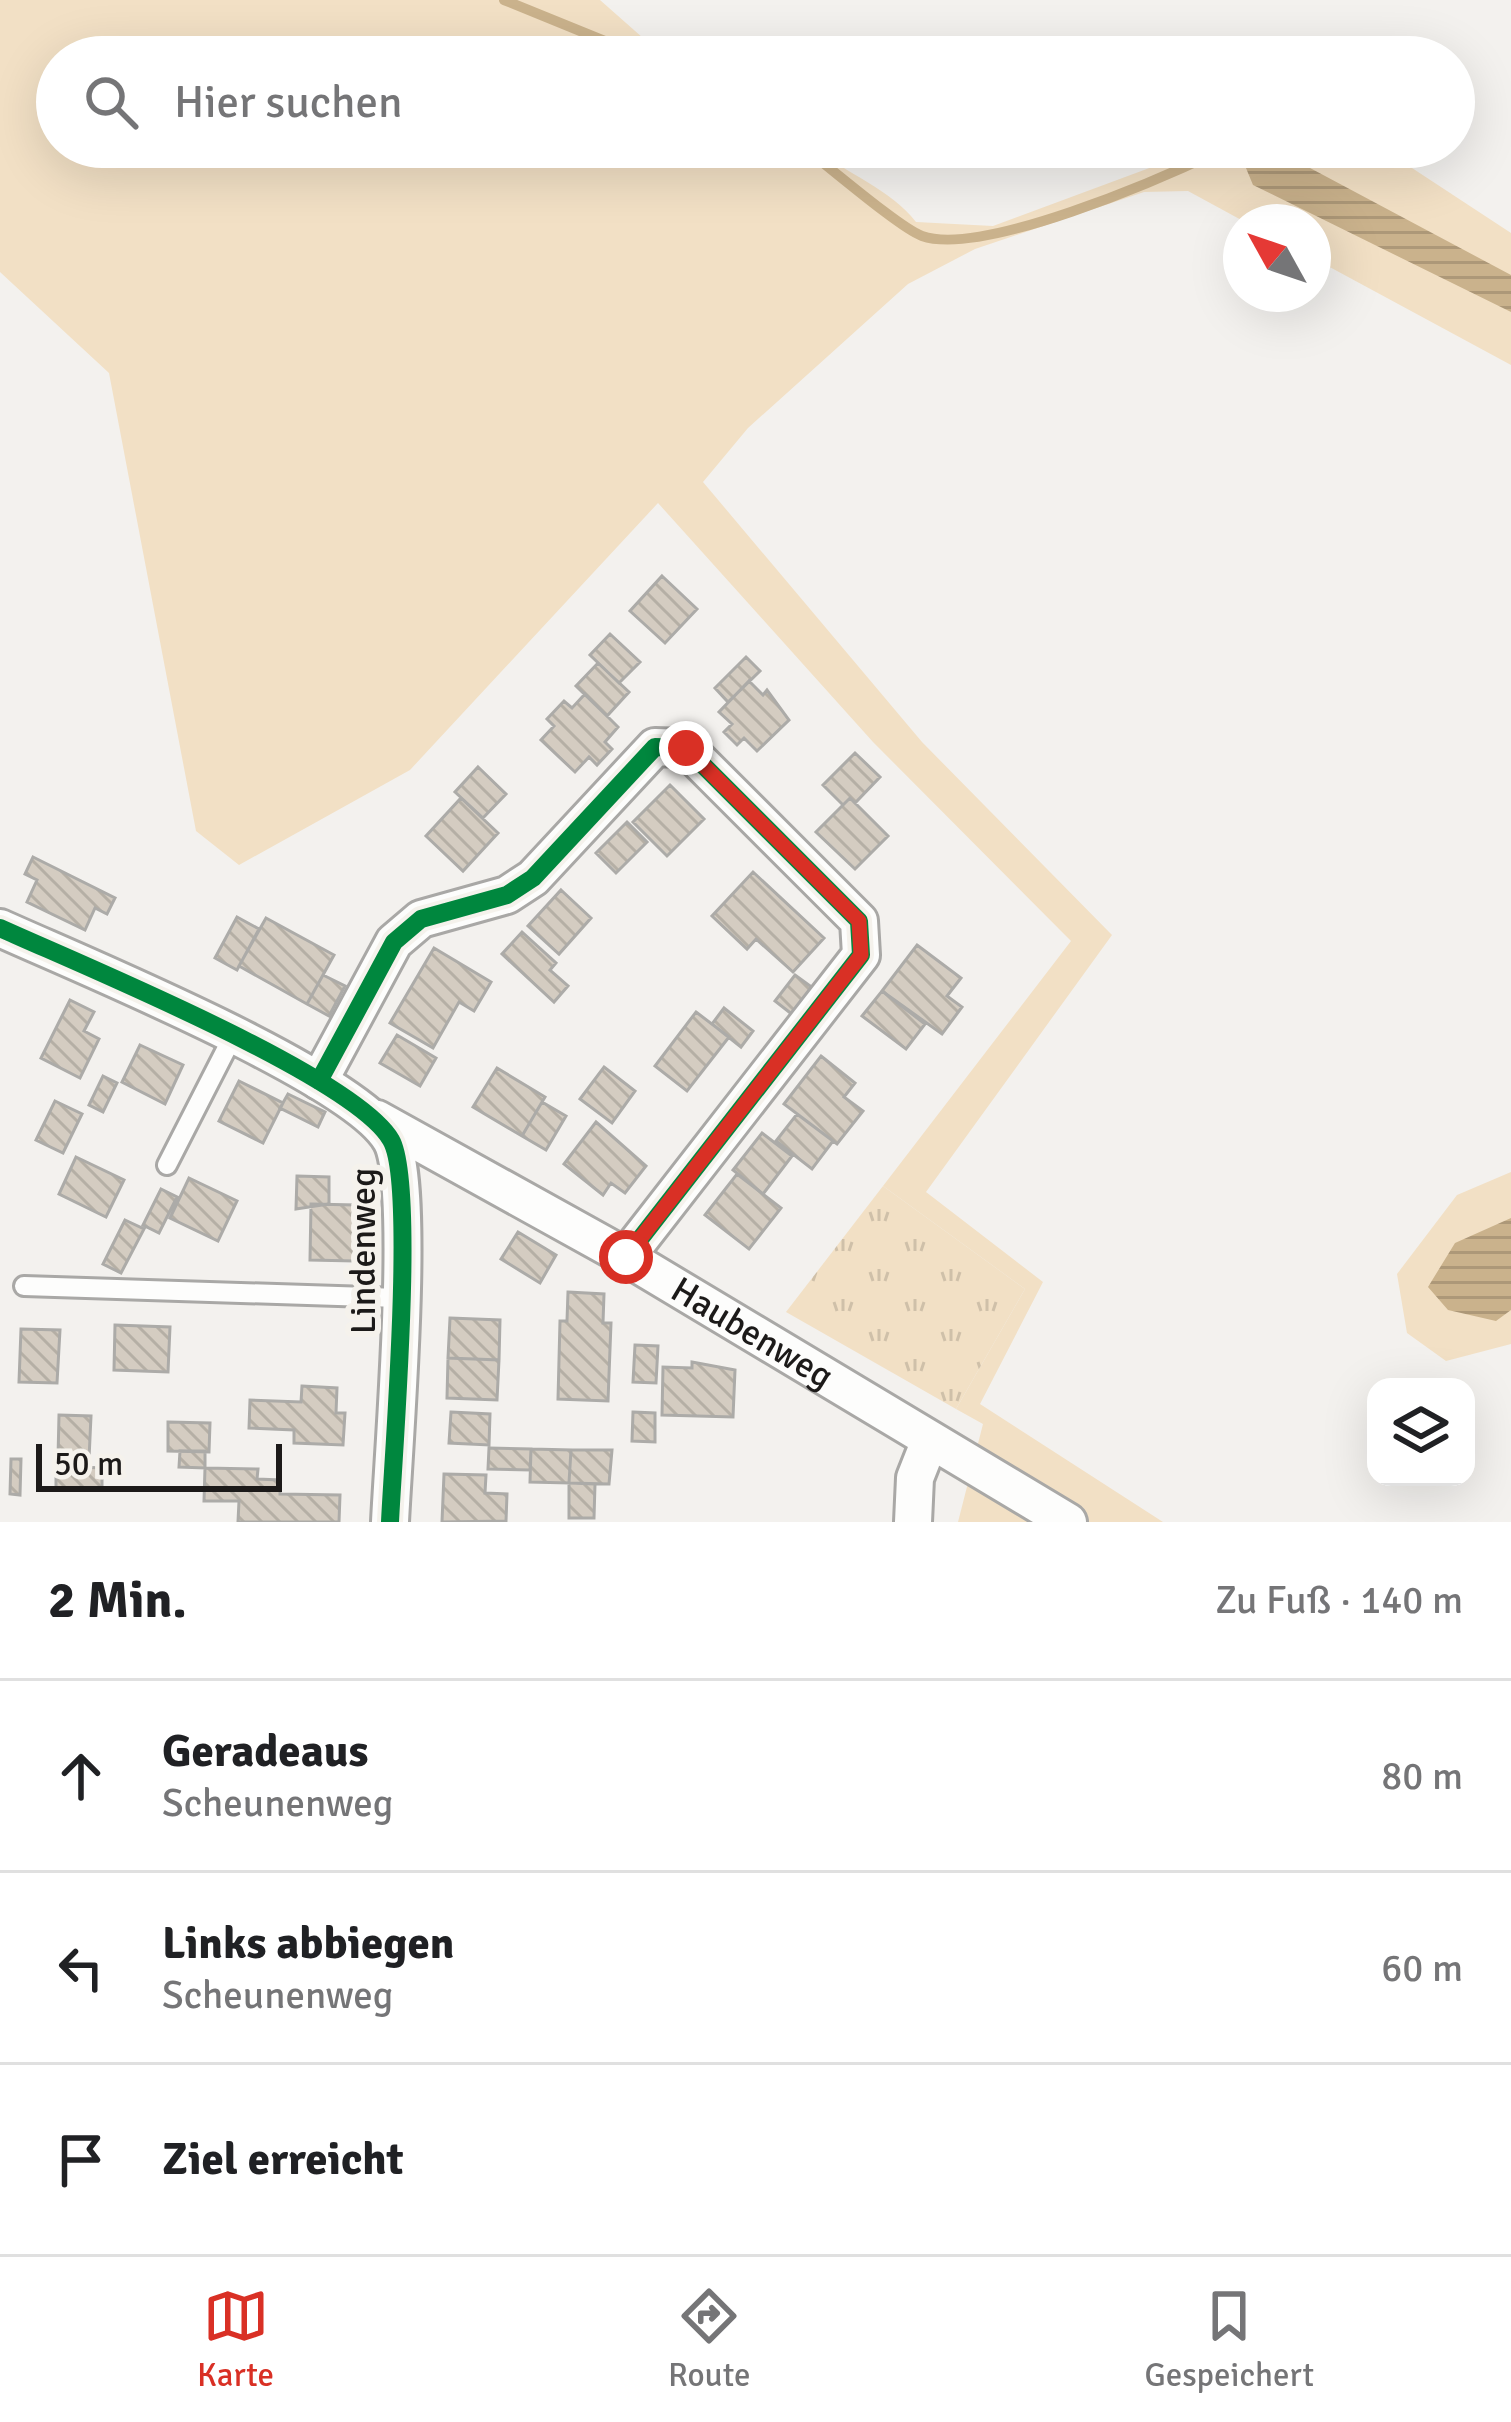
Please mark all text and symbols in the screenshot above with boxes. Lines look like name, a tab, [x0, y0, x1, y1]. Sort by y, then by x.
search box	[36, 36, 1475, 168]
icon: search	[78, 69, 144, 135]
text: Hier suchen	[174, 75, 403, 130]
north arrow	[1223, 204, 1331, 312]
route end	[659, 721, 713, 775]
street label: Lindenweg	[341, 1168, 386, 1334]
route start	[599, 1230, 653, 1284]
street label: Haubenweg	[663, 1267, 842, 1399]
map controls	[1367, 1378, 1475, 1486]
button: layers	[1367, 1378, 1475, 1486]
scale bar	[36, 1438, 282, 1491]
text: 50 m	[54, 1444, 123, 1485]
text: 2 Min.	[48, 1569, 187, 1632]
text: Zu Fuß · 140 m	[1215, 1576, 1463, 1624]
text: Geradeaus	[162, 1724, 368, 1779]
icon: ahead	[48, 1743, 114, 1809]
text: 80 m	[1381, 1752, 1463, 1800]
text: Scheunenweg	[162, 1779, 393, 1827]
text: Links abbiegen	[162, 1916, 454, 1971]
icon: left	[48, 1935, 114, 2001]
text: 60 m	[1381, 1944, 1463, 1992]
text: Scheunenweg	[162, 1971, 393, 2019]
icon: arrive	[48, 2127, 114, 2193]
text: Ziel erreicht	[162, 2132, 404, 2187]
tab: Karte	[197, 2283, 274, 2396]
tab: Route	[668, 2283, 750, 2396]
tab: Gespeichert	[1144, 2283, 1314, 2396]

